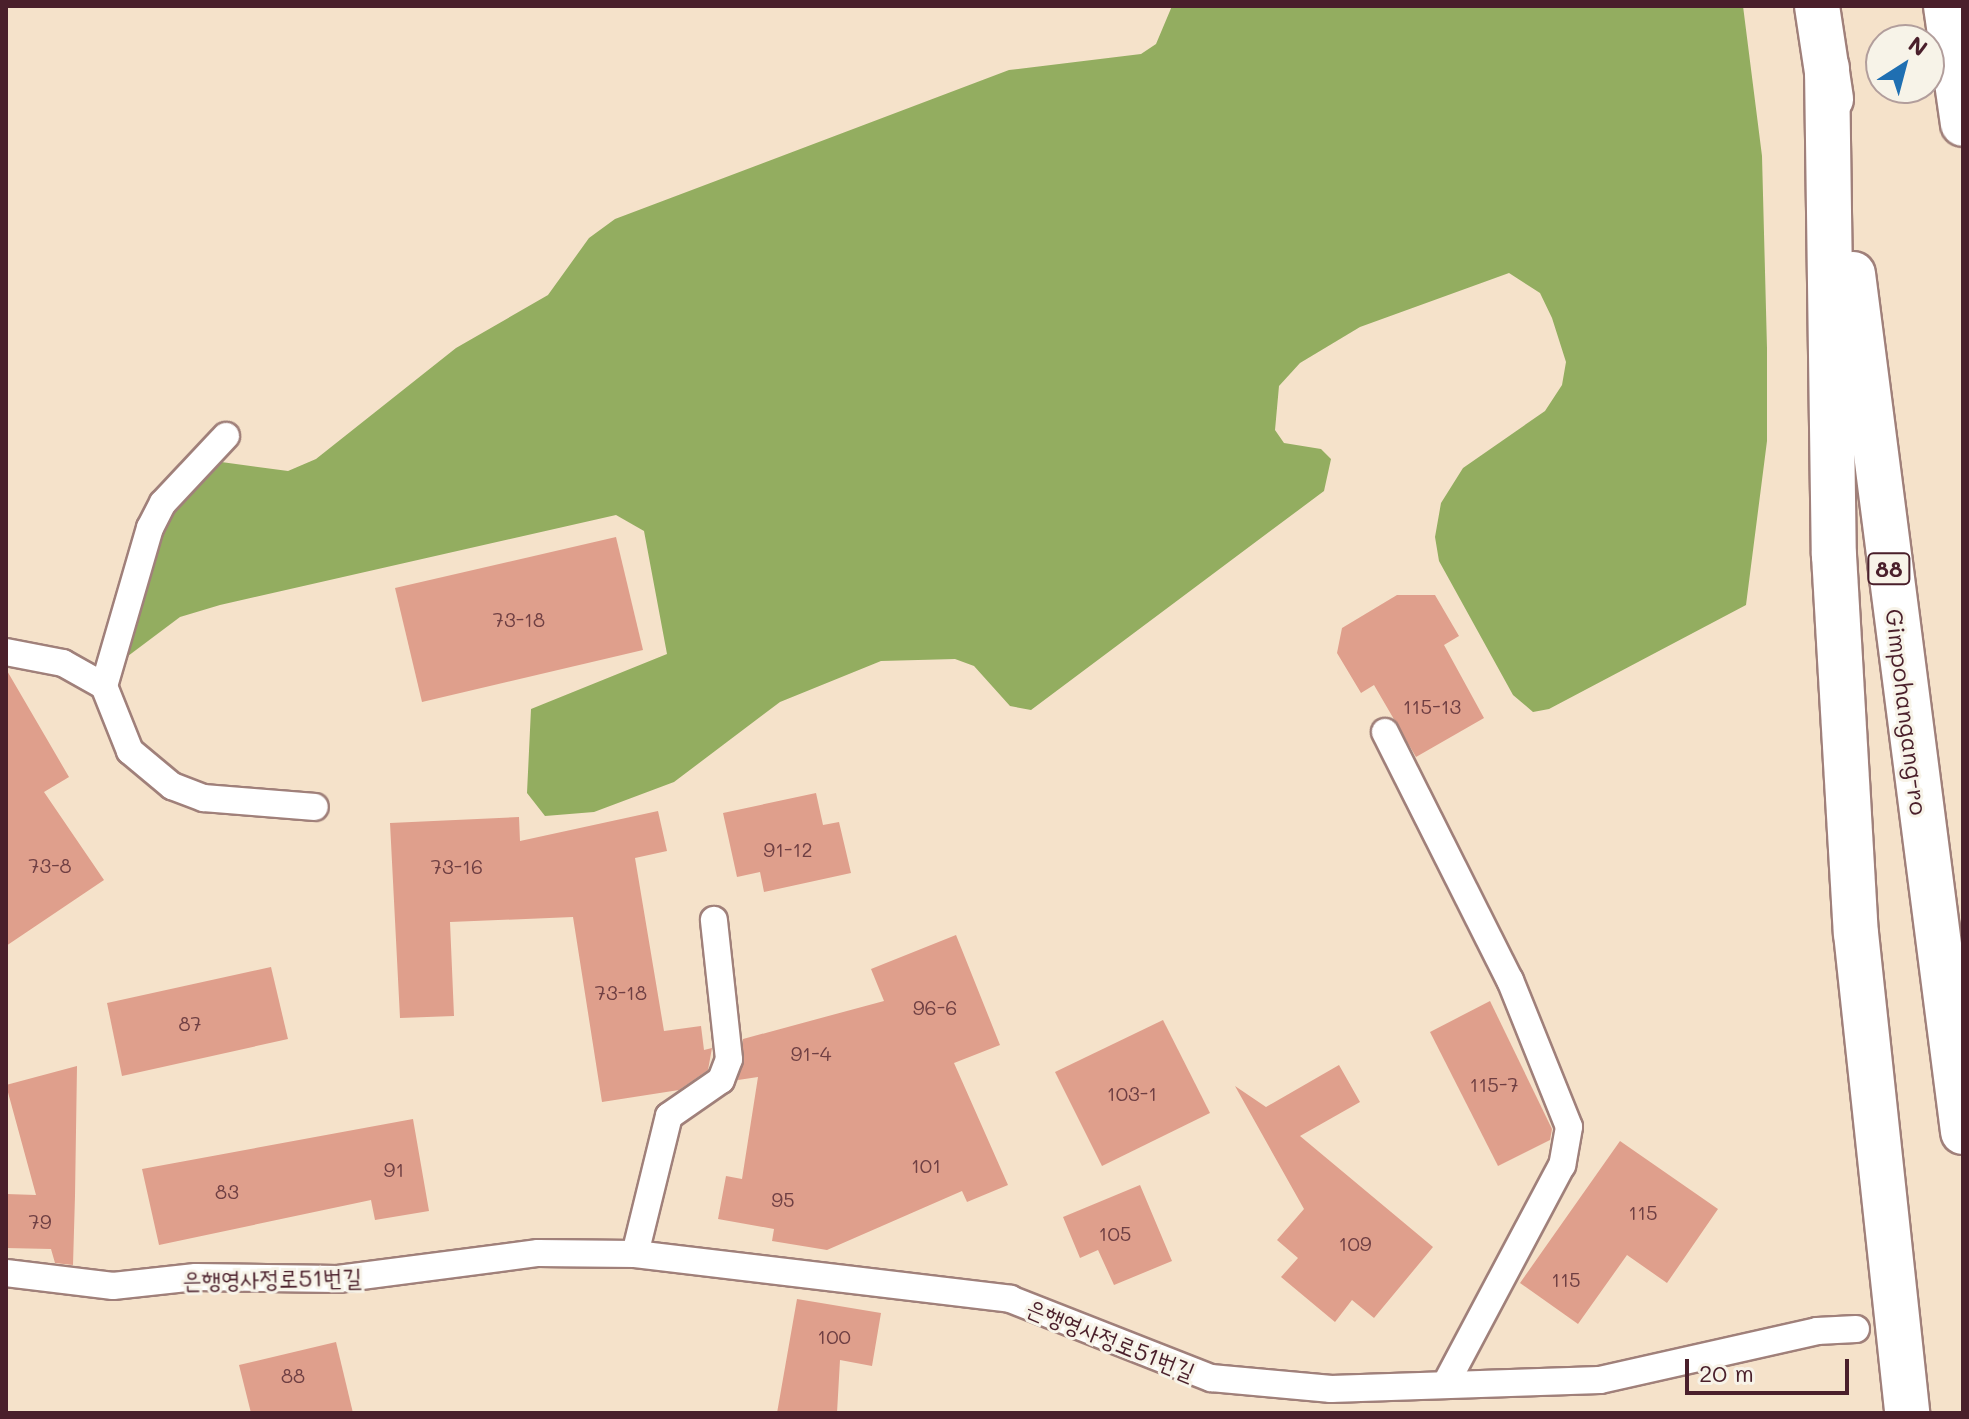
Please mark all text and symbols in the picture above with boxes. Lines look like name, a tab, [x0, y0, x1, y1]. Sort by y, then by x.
north arrow	[1865, 24, 1945, 104]
text: N	[1903, 29, 1933, 62]
road number: 88	[1867, 551, 1911, 587]
house number: 73-18	[493, 607, 545, 631]
street label: Gimpohangang-ro	[1880, 607, 1934, 817]
house number: 115-13	[1403, 694, 1461, 718]
house number: 91-12	[763, 837, 813, 861]
house number: 73-8	[28, 853, 72, 877]
house number: 73-16	[431, 854, 483, 878]
house number: 73-18	[595, 980, 647, 1004]
house number: 96-6	[913, 995, 957, 1019]
house number: 87	[178, 1011, 202, 1035]
house number: 91-4	[791, 1041, 831, 1065]
house number: 115-7	[1469, 1072, 1519, 1096]
house number: 103-1	[1107, 1081, 1157, 1105]
house number: 101	[911, 1153, 941, 1177]
house number: 91	[384, 1157, 404, 1181]
house number: 83	[215, 1179, 239, 1203]
house number: 95	[771, 1187, 795, 1211]
house number: 115	[1628, 1200, 1658, 1224]
house number: 79	[29, 1209, 51, 1233]
house number: 105	[1099, 1221, 1131, 1245]
house number: 109	[1338, 1231, 1372, 1255]
street label: 은행영사정로51번길	[182, 1262, 362, 1294]
house number: 115	[1551, 1267, 1581, 1291]
street label: 은행영사정로51번길	[1023, 1292, 1199, 1386]
house number: 100	[817, 1324, 851, 1348]
scale bar	[1689, 1343, 1853, 1393]
text: 20 m	[1699, 1357, 1754, 1388]
house number: 88	[281, 1363, 305, 1387]

